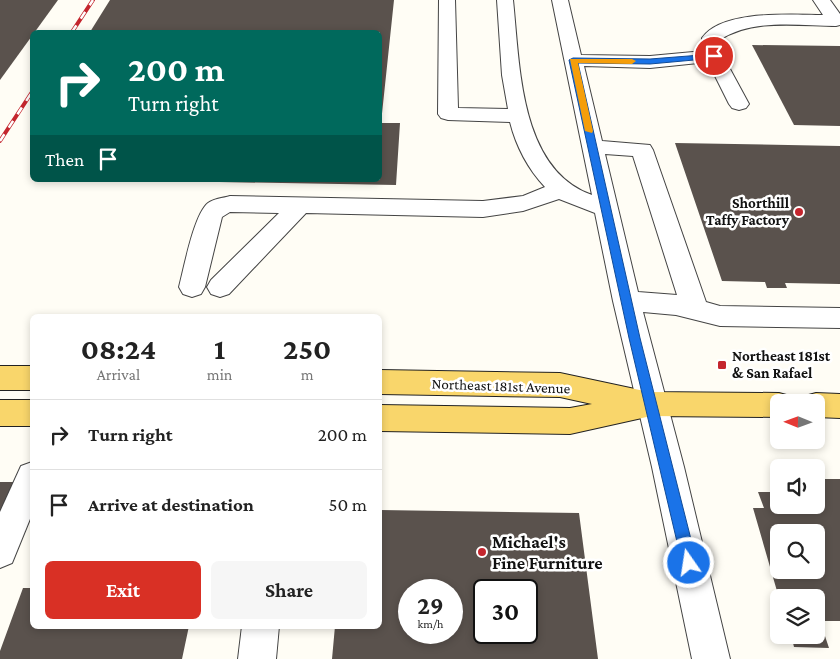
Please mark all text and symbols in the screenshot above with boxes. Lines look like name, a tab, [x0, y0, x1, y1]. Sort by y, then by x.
pin	[693, 35, 735, 77]
icon: arrive	[700, 42, 728, 70]
icon: right	[45, 50, 110, 115]
text: 200 m	[128, 50, 225, 89]
text: Turn right	[128, 91, 219, 116]
icon: arrive	[94, 145, 122, 173]
text: Then	[45, 149, 84, 170]
place label: Shorthill Taffy Factory	[706, 195, 790, 228]
marker: Shorthill Taffy Factory	[793, 206, 805, 218]
text: 08:24	[81, 332, 156, 365]
text: 1	[214, 332, 225, 365]
text: 250	[283, 332, 331, 365]
place label: Northeast 181st & San Rafael	[732, 348, 831, 381]
marker: Northeast 181st & San Rafael	[716, 359, 728, 371]
text: Arrival	[97, 366, 140, 383]
text: min	[207, 366, 232, 383]
text: m	[301, 366, 314, 383]
street label: Northeast 181st Avenue	[431, 376, 571, 396]
north arrow	[770, 394, 825, 449]
map controls	[770, 394, 825, 644]
icon: right	[45, 421, 73, 449]
text: Turn right	[88, 424, 173, 445]
text: 200 m	[318, 424, 367, 445]
button: sound	[770, 459, 825, 514]
icon: arrive	[45, 491, 73, 519]
text: Arrive at destination	[88, 494, 254, 515]
text: 50 m	[328, 494, 367, 515]
button: search	[770, 524, 825, 579]
place label: Michael's Fine Furniture	[492, 532, 603, 573]
position arrow	[662, 536, 714, 588]
marker: Michael's Fine Furniture	[476, 546, 488, 558]
button: Exit	[45, 561, 201, 619]
button: Share	[211, 561, 367, 619]
speed limit sign: 30	[473, 579, 538, 644]
button: layers	[770, 589, 825, 644]
text: 29	[417, 592, 444, 619]
text: km/h	[418, 617, 443, 631]

